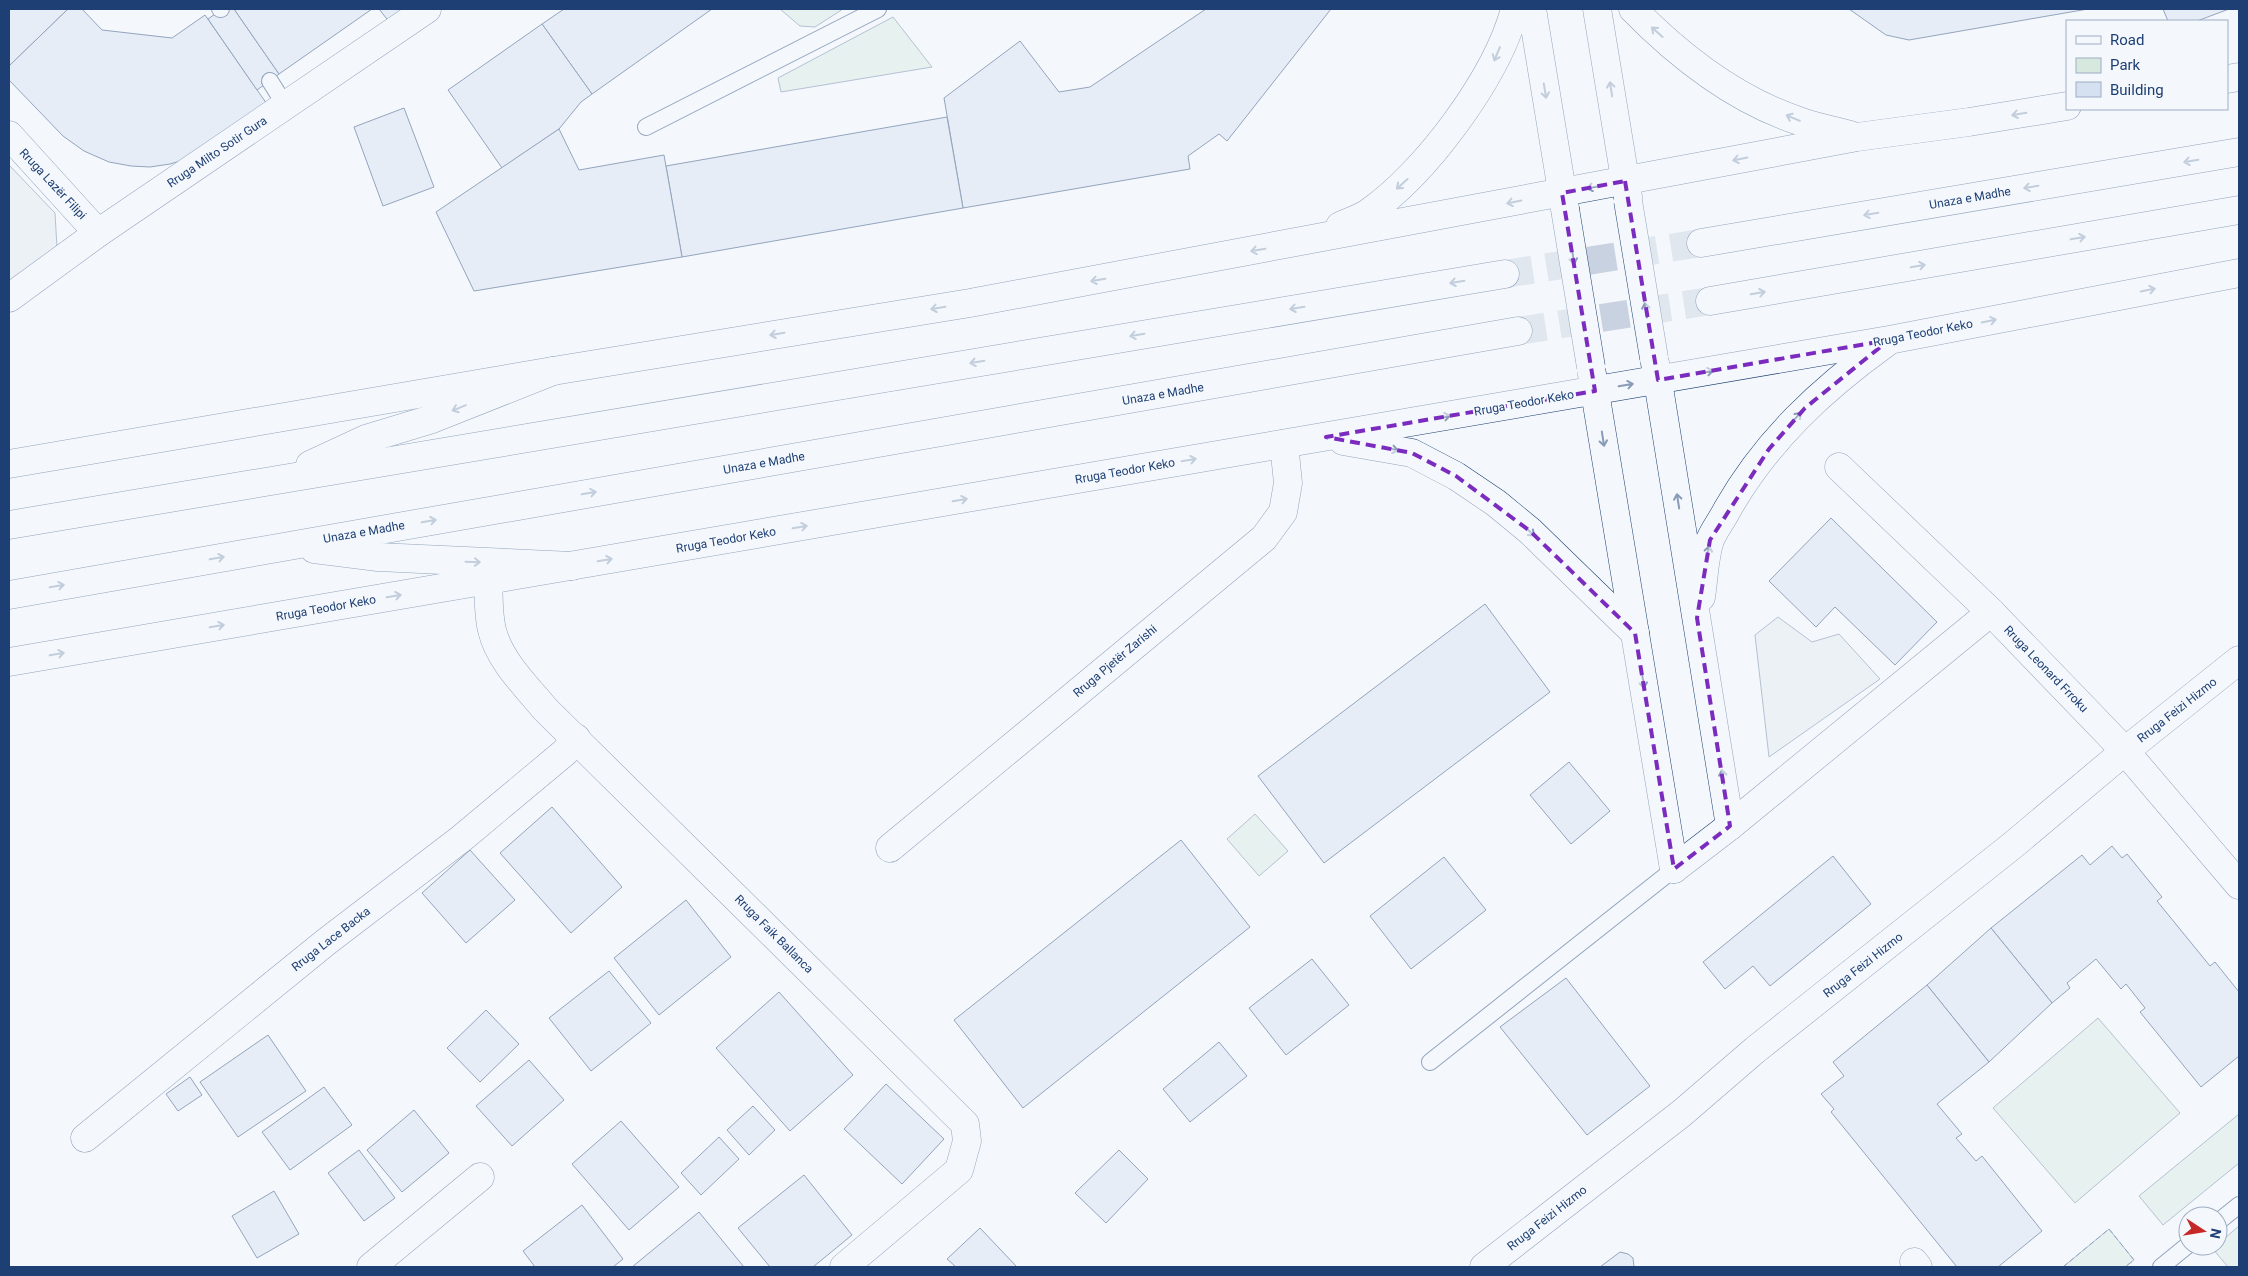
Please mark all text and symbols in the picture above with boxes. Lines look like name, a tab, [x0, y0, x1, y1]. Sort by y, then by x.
legend	[2066, 20, 2228, 110]
one-way arrow	[1650, 26, 1663, 38]
text: Road	[2110, 31, 2144, 49]
one-way arrow	[1491, 46, 1501, 61]
text: Park	[2110, 56, 2141, 74]
one-way arrow	[1605, 81, 1615, 97]
text: Building	[2110, 81, 2164, 99]
one-way arrow	[1541, 83, 1551, 99]
one-way arrow	[2011, 109, 2027, 119]
street label: Rruga Milto Sotir Gura	[164, 113, 270, 191]
one-way arrow	[1786, 113, 1801, 123]
street label: Rruga Lazër Filipi	[17, 146, 89, 222]
one-way arrow	[1732, 155, 1748, 164]
one-way arrow	[2184, 156, 2200, 166]
one-way arrow	[1395, 178, 1408, 190]
one-way arrow	[1586, 182, 1602, 192]
one-way arrow	[2023, 183, 2039, 193]
street label: Unaza e Madhe	[1928, 184, 2012, 212]
one-way arrow	[1507, 197, 1523, 207]
one-way arrow	[1863, 210, 1879, 220]
one-way arrow	[2070, 233, 2086, 243]
one-way arrow	[1250, 246, 1266, 256]
one-way arrow	[1568, 248, 1578, 264]
one-way arrow	[1910, 260, 1926, 270]
one-way arrow	[1090, 275, 1106, 285]
one-way arrow	[1450, 277, 1466, 287]
one-way arrow	[2140, 285, 2156, 295]
one-way arrow	[1750, 288, 1766, 298]
one-way arrow	[1641, 302, 1651, 318]
one-way arrow	[930, 304, 946, 314]
one-way arrow	[1289, 304, 1305, 314]
street label: Rruga Teodor Keko	[1872, 316, 1974, 350]
one-way arrow	[1980, 316, 1996, 325]
one-way arrow	[770, 330, 786, 340]
one-way arrow	[1129, 331, 1145, 341]
one-way arrow	[969, 358, 985, 368]
one-way arrow	[1698, 366, 1714, 376]
street label: Unaza e Madhe	[1121, 380, 1205, 408]
one-way arrow	[1618, 380, 1634, 390]
street label: Rruga Teodor Keko	[1473, 387, 1575, 419]
one-way arrow	[452, 404, 467, 414]
one-way arrow	[1434, 412, 1450, 422]
one-way arrow	[1790, 412, 1802, 425]
one-way arrow	[1598, 430, 1608, 446]
one-way arrow	[1382, 445, 1398, 455]
street label: Unaza e Madhe	[722, 449, 806, 477]
street label: Rruga Teodor Keko	[1074, 455, 1176, 487]
one-way arrow	[1181, 455, 1197, 465]
one-way arrow	[580, 488, 596, 498]
one-way arrow	[1672, 493, 1682, 509]
one-way arrow	[952, 494, 968, 504]
one-way arrow	[420, 515, 436, 525]
street label: Unaza e Madhe	[322, 518, 406, 546]
one-way arrow	[792, 521, 808, 531]
street label: Rruga Teodor Keko	[675, 524, 777, 556]
one-way arrow	[1523, 525, 1535, 537]
one-way arrow	[1704, 545, 1714, 561]
one-way arrow	[208, 552, 224, 562]
one-way arrow	[597, 555, 613, 565]
one-way arrow	[465, 558, 481, 567]
one-way arrow	[48, 581, 64, 591]
one-way arrow	[386, 591, 402, 601]
street label: Rruga Teodor Keko	[275, 592, 377, 624]
one-way arrow	[209, 621, 225, 631]
street label: Rruga Pjetër Zarishi	[1070, 622, 1160, 700]
street label: Rruga Leonard Frroku	[2001, 623, 2091, 715]
one-way arrow	[48, 648, 64, 658]
one-way arrow	[1638, 673, 1648, 689]
street label: Rruga Feizi Hizmo	[2135, 675, 2220, 745]
one-way arrow	[1717, 770, 1727, 786]
street label: Rruga Faik Ballanca	[732, 892, 816, 976]
street label: Rruga Lace Backa	[289, 904, 373, 974]
street label: Rruga Feizi Hizmo	[1821, 930, 1906, 1000]
street label: Rruga Feizi Hizmo	[1505, 1183, 1590, 1253]
north arrow	[2178, 1206, 2228, 1256]
text: N	[2207, 1227, 2225, 1240]

